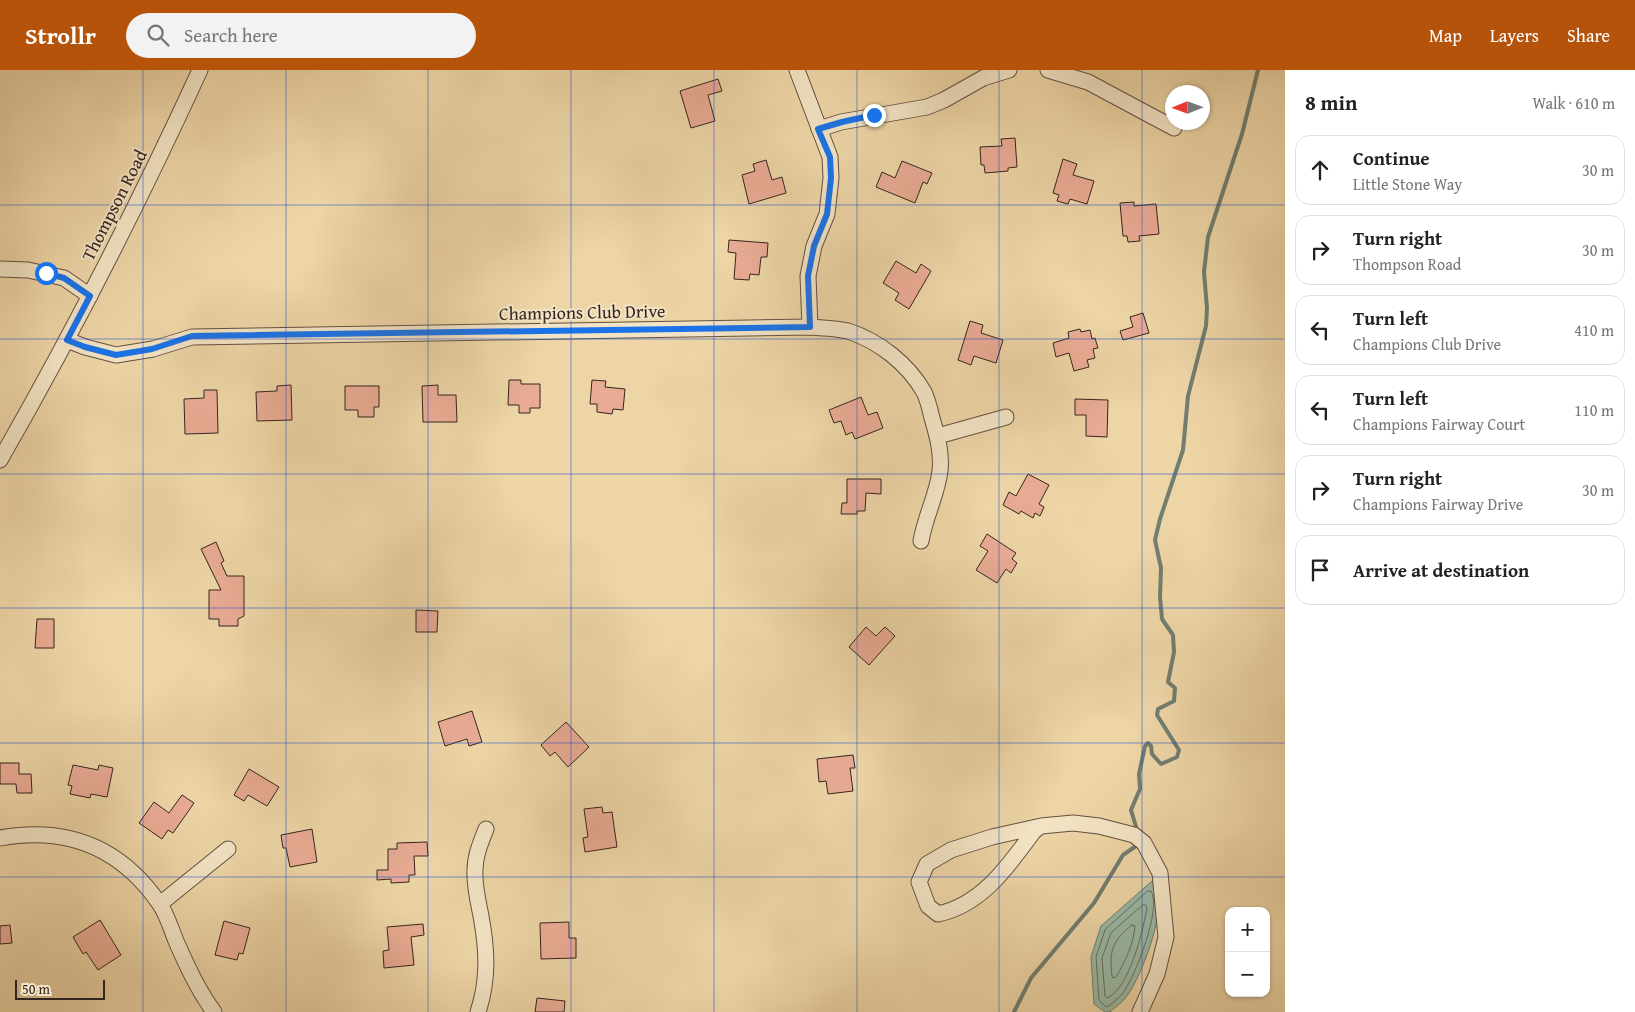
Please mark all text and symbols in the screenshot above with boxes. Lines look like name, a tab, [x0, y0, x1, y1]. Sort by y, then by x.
search box	[126, 13, 476, 58]
text: Strollr	[25, 18, 96, 53]
icon: search	[144, 21, 172, 49]
text: Search here	[184, 21, 278, 49]
text: Map	[1429, 22, 1462, 49]
text: Layers	[1490, 22, 1539, 49]
text: Share	[1567, 22, 1610, 49]
north arrow	[1165, 85, 1210, 130]
text: 8 min	[1305, 87, 1357, 118]
text: Walk · 610 m	[1532, 91, 1615, 115]
route end	[863, 104, 886, 127]
street label: Thompson Road	[74, 144, 154, 265]
text: Continue	[1353, 144, 1430, 172]
icon: ahead	[1306, 156, 1334, 184]
text: 30 m	[1582, 158, 1614, 182]
text: Little Stone Way	[1353, 172, 1462, 196]
text: Turn right	[1353, 224, 1442, 252]
icon: right	[1306, 236, 1334, 264]
text: 30 m	[1582, 238, 1614, 262]
text: Thompson Road	[1353, 252, 1461, 276]
route start	[35, 262, 58, 285]
street label: Champions Club Drive	[499, 297, 665, 327]
text: Turn left	[1353, 304, 1428, 332]
icon: left	[1306, 316, 1334, 344]
text: 410 m	[1574, 318, 1614, 342]
text: Champions Club Drive	[1353, 332, 1501, 356]
text: Turn left	[1353, 384, 1428, 412]
icon: left	[1306, 396, 1334, 424]
text: 110 m	[1574, 398, 1614, 422]
text: Champions Fairway Court	[1353, 412, 1525, 436]
text: Turn right	[1353, 464, 1442, 492]
icon: right	[1306, 476, 1334, 504]
text: 30 m	[1582, 478, 1614, 502]
text: Champions Fairway Drive	[1353, 492, 1523, 516]
icon: arrive	[1306, 556, 1334, 584]
text: Arrive at destination	[1353, 556, 1529, 584]
map controls	[1225, 907, 1270, 997]
button: +	[1225, 907, 1270, 952]
button: −	[1225, 952, 1270, 997]
scale bar	[15, 977, 105, 1000]
text: 50 m	[22, 979, 50, 999]

